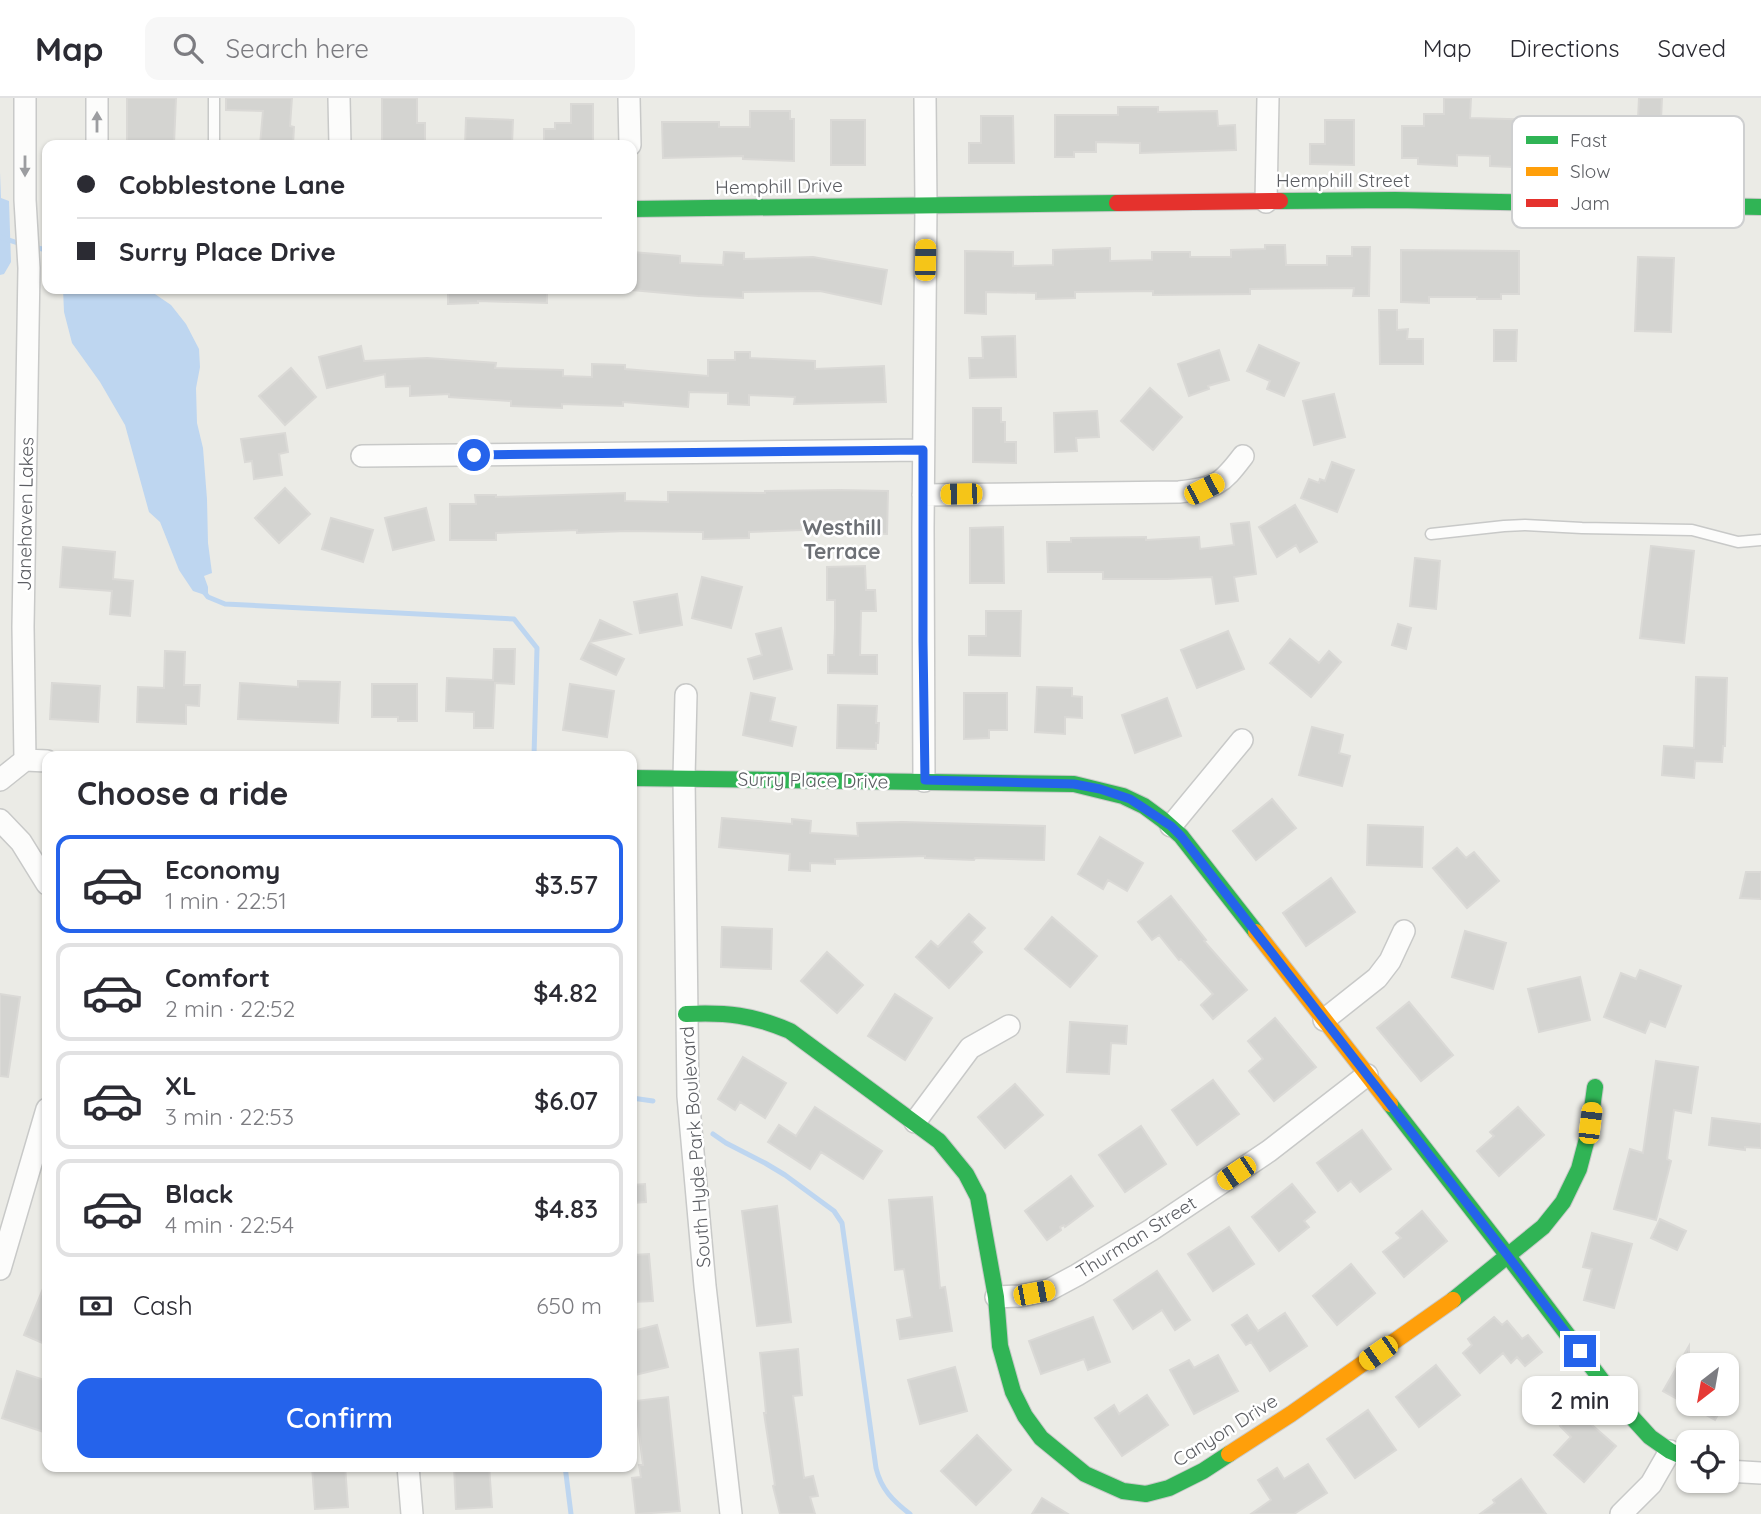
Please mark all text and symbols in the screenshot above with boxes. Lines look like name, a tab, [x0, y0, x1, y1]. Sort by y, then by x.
search box	[145, 17, 635, 80]
text: Map	[35, 28, 103, 69]
icon: search	[169, 29, 207, 67]
text: Search here	[225, 32, 369, 65]
text: Map	[1423, 33, 1472, 63]
text: Directions	[1510, 33, 1620, 63]
text: Saved	[1658, 33, 1726, 63]
one-way arrow	[91, 110, 103, 132]
legend	[1512, 116, 1744, 228]
text: Fast	[1570, 128, 1607, 152]
one-way arrow	[19, 155, 31, 177]
text: Slow	[1570, 159, 1611, 183]
text: Cobblestone Lane	[119, 168, 345, 201]
street label: Hemphill Street	[1276, 168, 1410, 192]
street label: Hemphill Drive	[715, 173, 843, 199]
text: Jam	[1570, 191, 1610, 215]
text: Surry Place Drive	[119, 235, 336, 268]
car	[915, 239, 936, 281]
street label: Janehaven Lakes	[12, 437, 38, 591]
route start	[458, 439, 490, 471]
car	[1181, 470, 1228, 508]
car	[940, 483, 983, 505]
district label: Westhill Terrace	[802, 514, 882, 564]
street label: Surry Place Drive	[737, 767, 889, 793]
text: Choose a ride	[77, 773, 289, 813]
icon: car	[81, 853, 144, 916]
text: Economy	[165, 853, 280, 886]
text: $3.57	[534, 868, 598, 901]
text: 1 min · 22:51	[165, 886, 287, 915]
icon: car	[81, 961, 144, 1024]
text: Comfort	[165, 961, 270, 994]
text: $4.82	[533, 976, 598, 1009]
text: 2 min · 22:52	[165, 994, 295, 1023]
street label: South Hyde Park Boulevard	[675, 1025, 715, 1269]
icon: car	[81, 1069, 144, 1132]
text: XL	[165, 1069, 197, 1102]
text: $6.07	[534, 1084, 598, 1117]
car	[1578, 1101, 1603, 1145]
text: 3 min · 22:53	[165, 1102, 294, 1131]
car	[1213, 1153, 1260, 1193]
icon: car	[81, 1177, 144, 1240]
text: Black	[165, 1177, 234, 1210]
street label: Thurman Street	[1071, 1190, 1201, 1284]
text: $4.83	[534, 1192, 598, 1225]
text: 4 min · 22:54	[165, 1210, 294, 1239]
car	[1012, 1279, 1057, 1307]
icon: cash	[77, 1287, 115, 1325]
text: Cash	[133, 1289, 193, 1322]
text: 650 m	[536, 1291, 602, 1320]
car	[1355, 1332, 1402, 1374]
route end	[1564, 1335, 1596, 1367]
north arrow	[1676, 1353, 1740, 1416]
map controls	[1676, 1353, 1739, 1493]
callout: 2 min	[1522, 1376, 1638, 1424]
button: Confirm	[77, 1378, 602, 1458]
text: 2 min	[1550, 1386, 1610, 1415]
street label: Canyon Drive	[1168, 1388, 1282, 1472]
button: locate	[1676, 1430, 1739, 1493]

